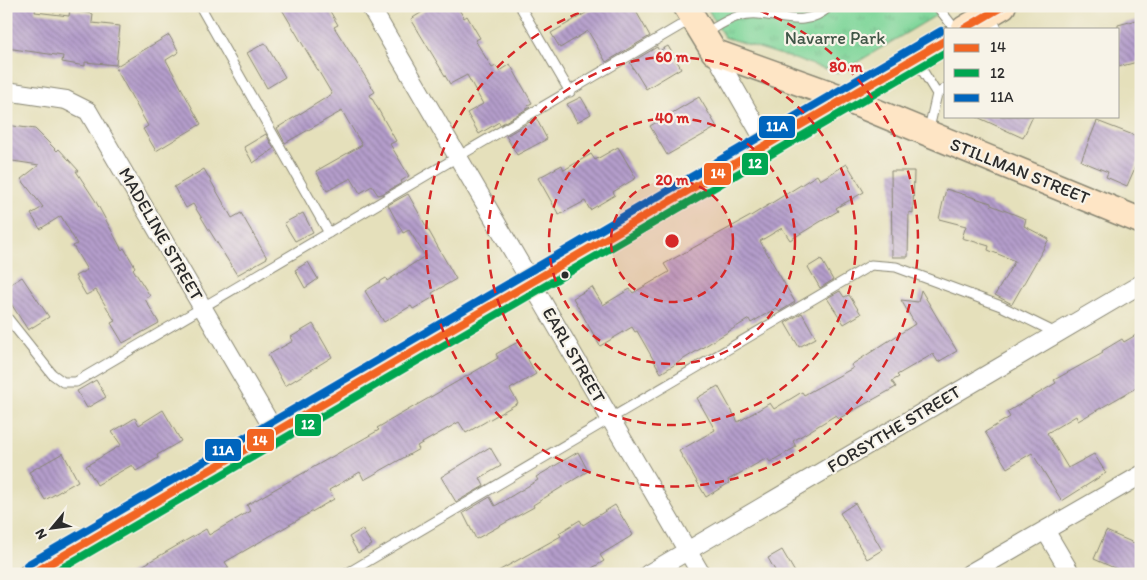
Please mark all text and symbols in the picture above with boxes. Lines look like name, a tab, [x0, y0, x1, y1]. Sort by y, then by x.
park label: Navarre Park	[785, 27, 885, 49]
legend	[944, 28, 1120, 118]
text: 14	[990, 38, 1006, 56]
text: 60 m	[655, 48, 689, 66]
text: 80 m	[829, 58, 863, 76]
text: 12	[990, 64, 1005, 82]
text: 11A	[990, 88, 1014, 106]
text: 40 m	[655, 109, 690, 127]
line badge: 11A	[758, 115, 796, 139]
text: 11A	[766, 118, 789, 135]
street label: STILLMAN STREET	[947, 133, 1093, 209]
line badge: 12	[741, 152, 769, 176]
text: 12	[748, 155, 763, 172]
line badge: 14	[703, 162, 732, 186]
street label: MADELINE STREET	[114, 163, 208, 305]
text: 14	[711, 165, 726, 182]
text: 20 m	[655, 171, 689, 189]
centre of rings	[663, 232, 681, 250]
unlabelled marker	[560, 270, 570, 280]
street label: EARL STREET	[538, 303, 610, 407]
street label: FORSYTHE STREET	[823, 381, 965, 477]
line badge: 12	[294, 413, 322, 437]
text: 12	[301, 416, 316, 433]
line badge: 14	[246, 428, 275, 452]
text: 14	[253, 432, 268, 449]
line badge: 11A	[204, 438, 242, 462]
text: 11A	[212, 442, 235, 459]
north arrow	[28, 502, 78, 552]
text: N	[31, 526, 51, 542]

